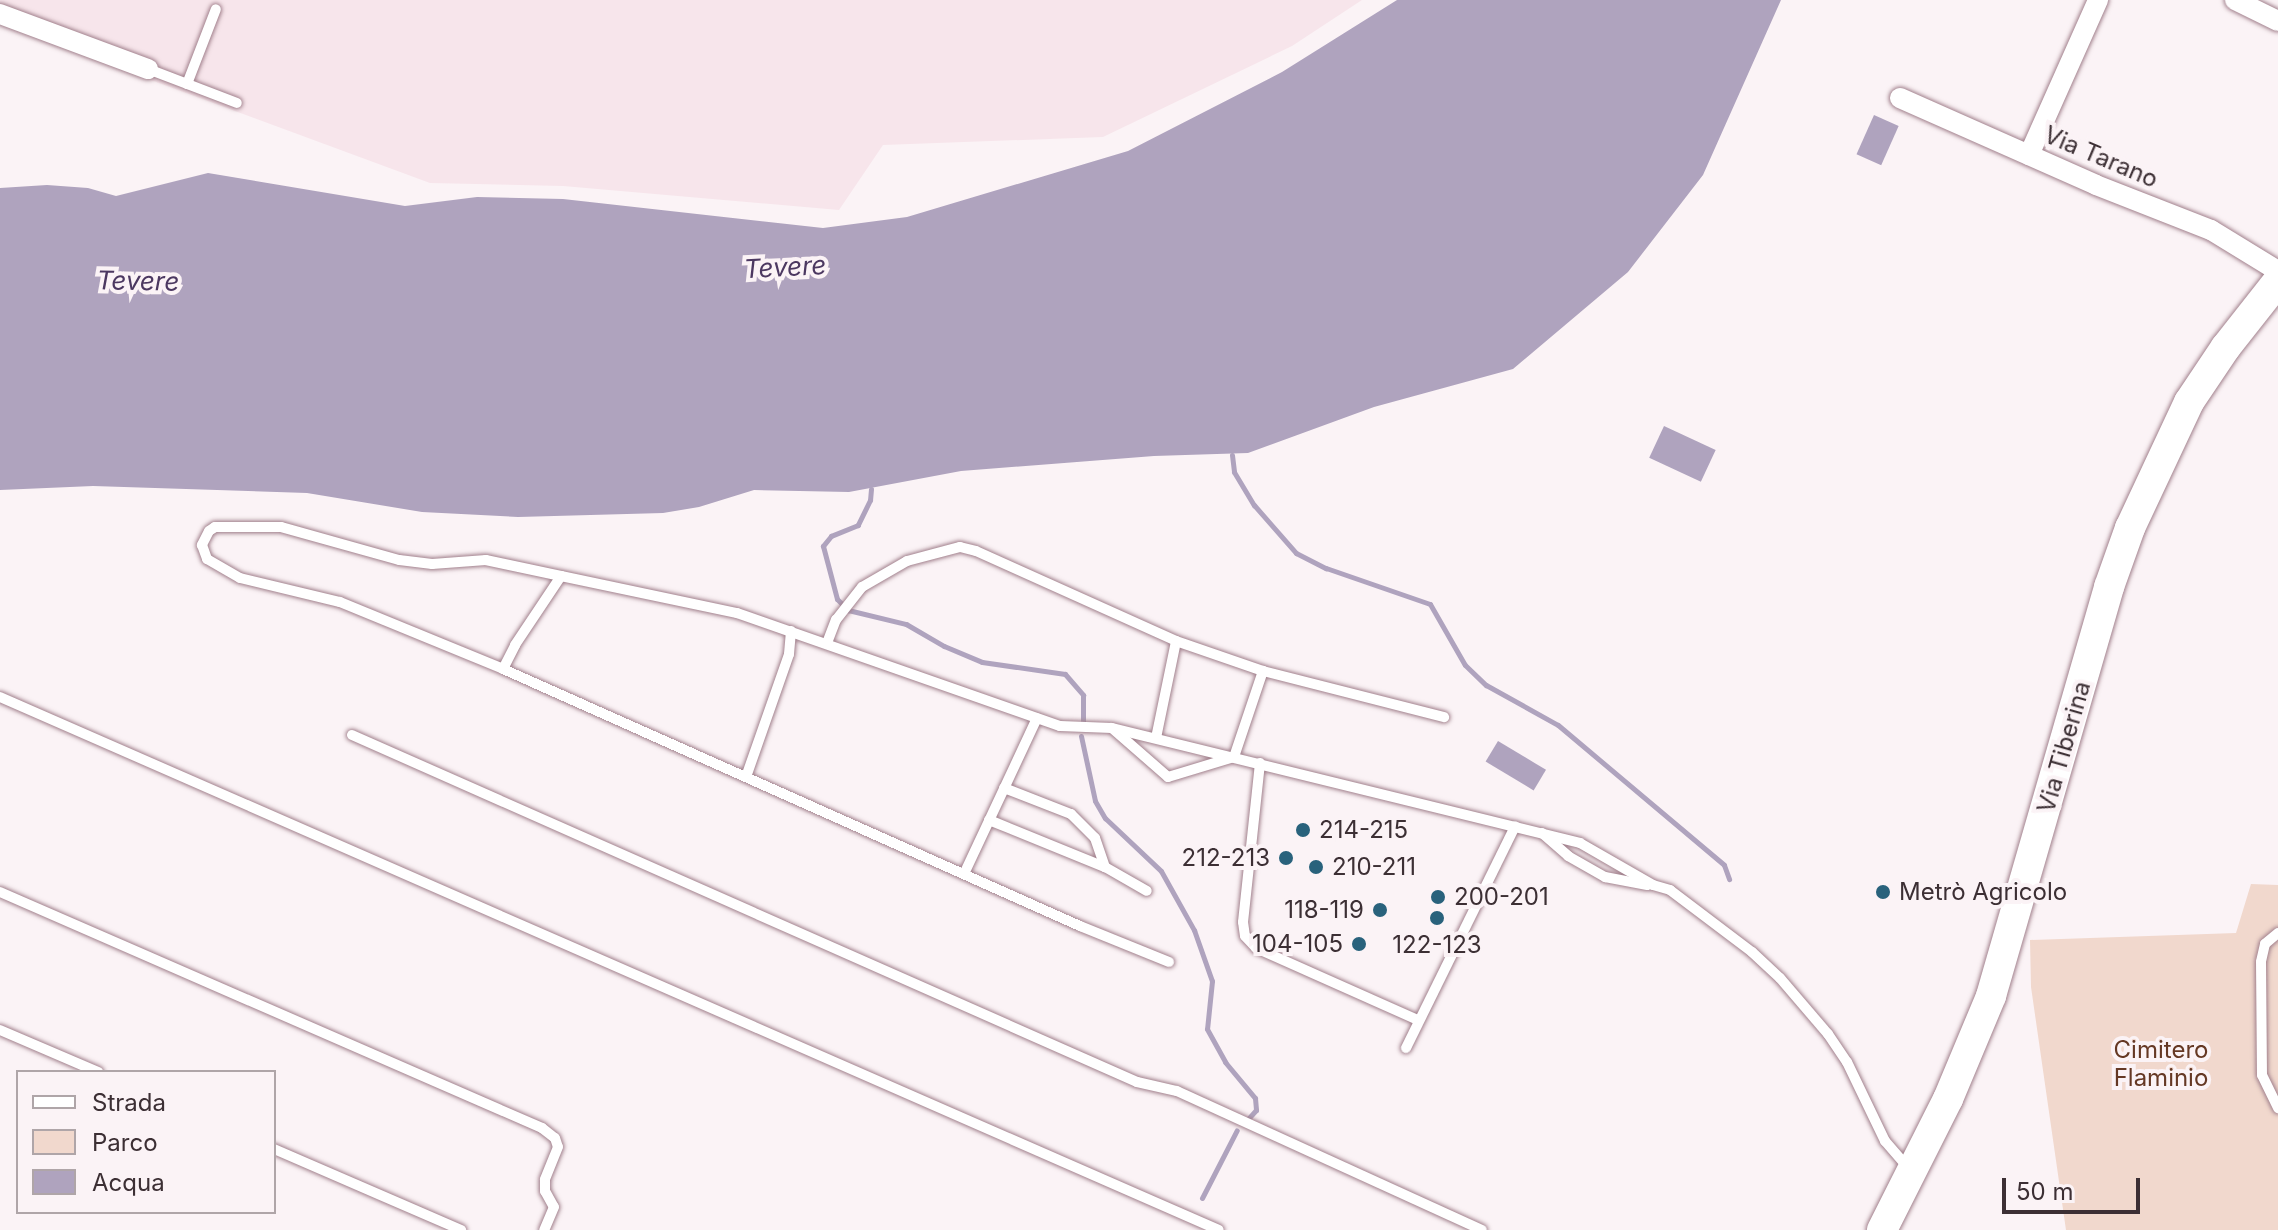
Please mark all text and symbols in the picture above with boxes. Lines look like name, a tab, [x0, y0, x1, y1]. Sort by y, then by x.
street label: Via Tarano	[2040, 120, 2162, 194]
water label: Tevere	[743, 249, 827, 285]
water label: Tevere	[96, 265, 180, 297]
street label: Via Tiberina	[2031, 678, 2097, 816]
place label: 214-215	[1319, 816, 1408, 844]
marker: 214-215	[1294, 821, 1312, 839]
place label: 212-213	[1182, 844, 1270, 872]
marker: 212-213	[1277, 849, 1295, 867]
place label: 210-211	[1332, 853, 1416, 881]
marker: 210-211	[1307, 858, 1325, 876]
place label: Metrò Agricolo	[1899, 878, 2067, 906]
place label: 200-201	[1454, 883, 1549, 911]
marker: Metrò Agricolo	[1874, 883, 1892, 901]
marker: 200-201	[1429, 888, 1447, 906]
place label: 118-119	[1284, 896, 1364, 924]
marker: 118-119	[1371, 901, 1389, 919]
marker: 122-123	[1428, 909, 1446, 927]
place label: 104-105	[1252, 930, 1343, 958]
place label: 122-123	[1392, 931, 1482, 959]
marker: 104-105	[1350, 935, 1368, 953]
park label: Cimitero Flaminio	[2114, 1036, 2208, 1092]
legend	[16, 1070, 276, 1214]
text: Strada	[92, 1088, 166, 1117]
text: Parco	[92, 1128, 158, 1157]
scale bar	[2006, 1162, 2144, 1212]
text: Acqua	[92, 1168, 165, 1197]
text: 50 m	[2016, 1177, 2074, 1206]

